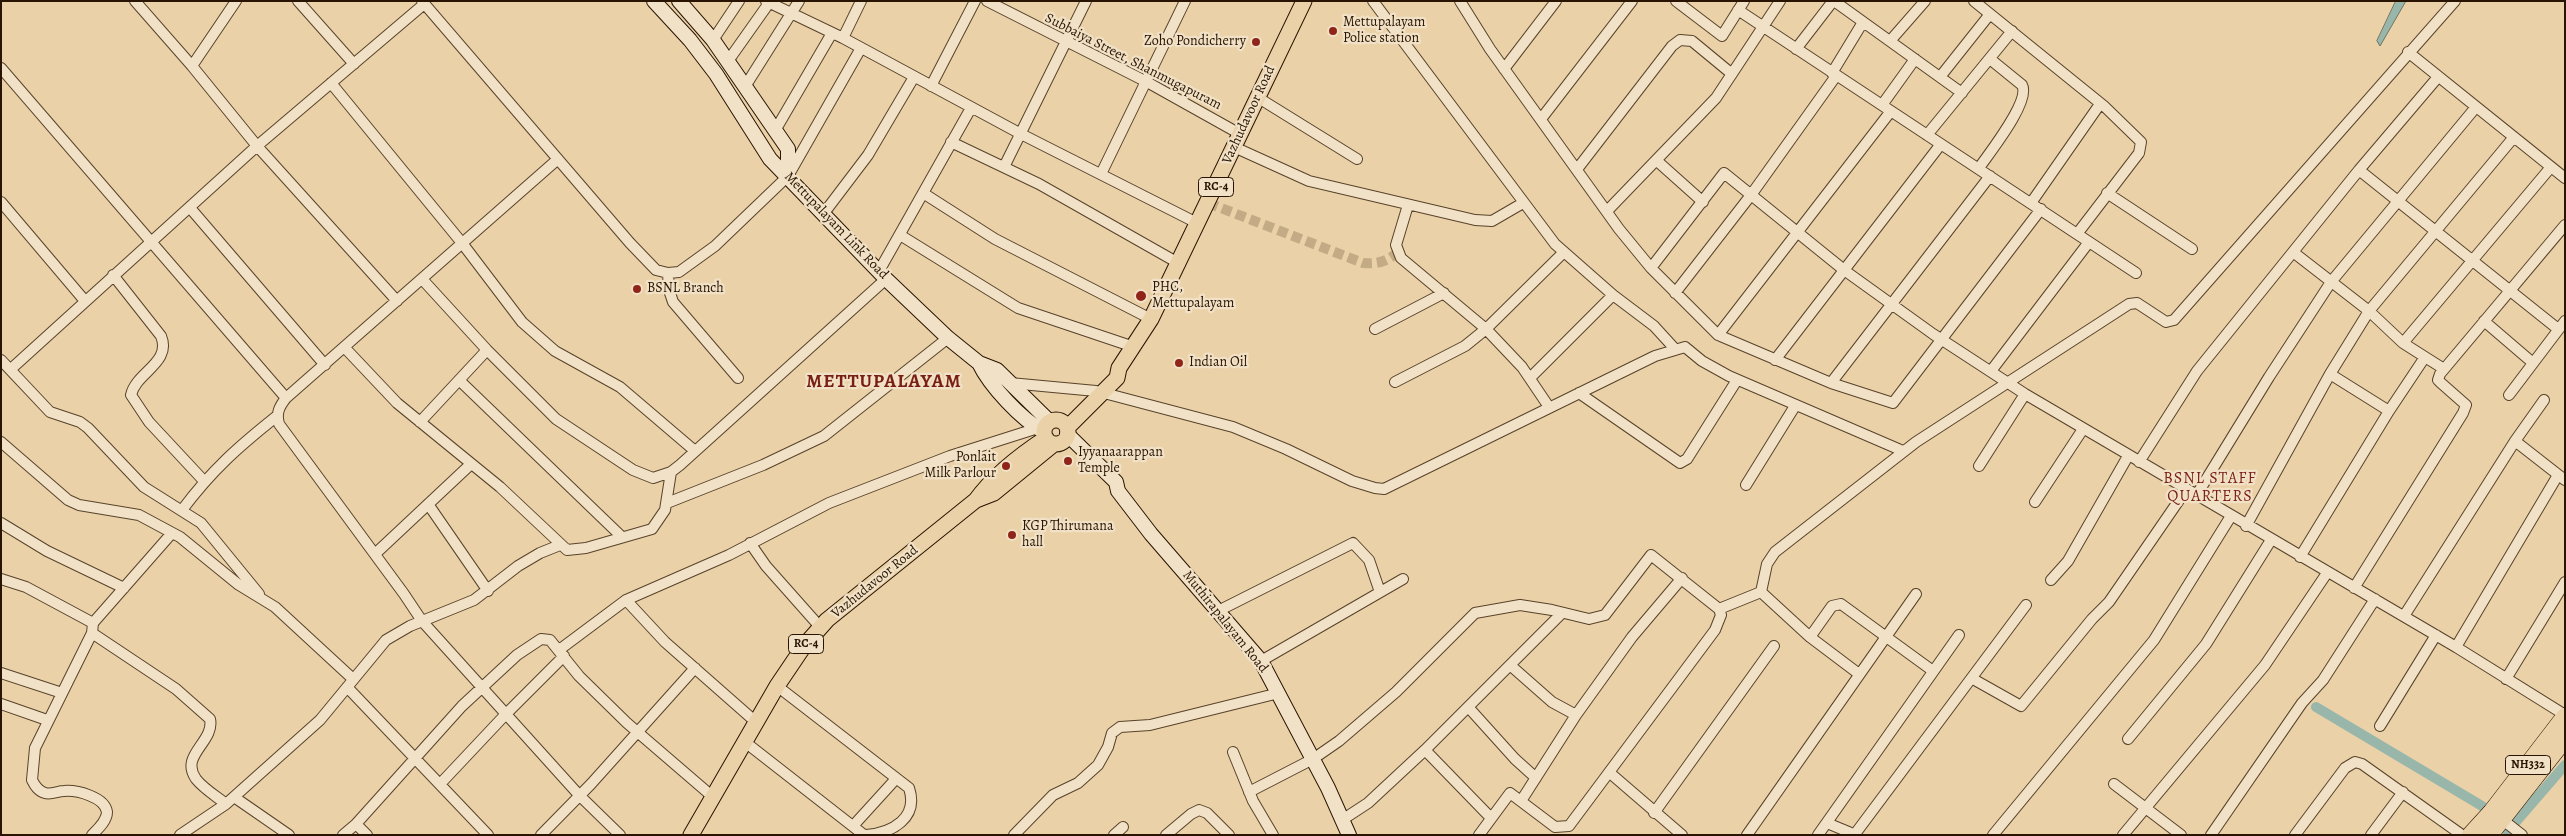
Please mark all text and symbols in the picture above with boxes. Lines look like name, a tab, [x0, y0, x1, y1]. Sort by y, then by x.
street label: Subbaiya Street, Shanmugapuram	[1042, 10, 1224, 114]
place label: Mettupalayam Police station	[1343, 15, 1425, 48]
marker: Mettupalayam Police station	[1327, 25, 1339, 37]
place label: Zoho Pondicherry	[1144, 34, 1246, 50]
marker: Zoho Pondicherry	[1250, 36, 1262, 48]
street label: Vazhudavoor Road	[1219, 63, 1279, 167]
street label: Mettupalayam Link Road	[780, 169, 892, 283]
road number: RC-4	[1198, 178, 1234, 196]
place label: PHC, Mettupalayam	[1152, 280, 1234, 312]
place label: BSNL Branch	[647, 281, 724, 297]
marker: BSNL Branch	[631, 283, 643, 295]
marker: PHC, Mettupalayam	[1134, 289, 1148, 303]
place label: Indian Oil	[1189, 355, 1247, 371]
marker: Indian Oil	[1173, 357, 1185, 369]
district label: METTUPALAYAM	[805, 371, 963, 393]
place label: Iyyanaarappan Temple	[1078, 445, 1163, 478]
place label: Ponlait Milk Parlour	[925, 450, 996, 482]
marker: Iyyanaarappan Temple	[1062, 455, 1074, 467]
marker: Ponlait Milk Parlour	[1000, 460, 1012, 472]
district label: BSNL STAFF QUARTERS	[2162, 469, 2258, 507]
place label: KGP Thirumana hall	[1022, 519, 1113, 552]
marker: KGP Thirumana hall	[1006, 529, 1018, 541]
street label: Vazhudavoor Road	[828, 542, 922, 622]
street label: Muthirapalayam Road	[1179, 568, 1271, 676]
road number: RC-4	[788, 634, 824, 654]
road number: NH332	[2506, 756, 2550, 774]

